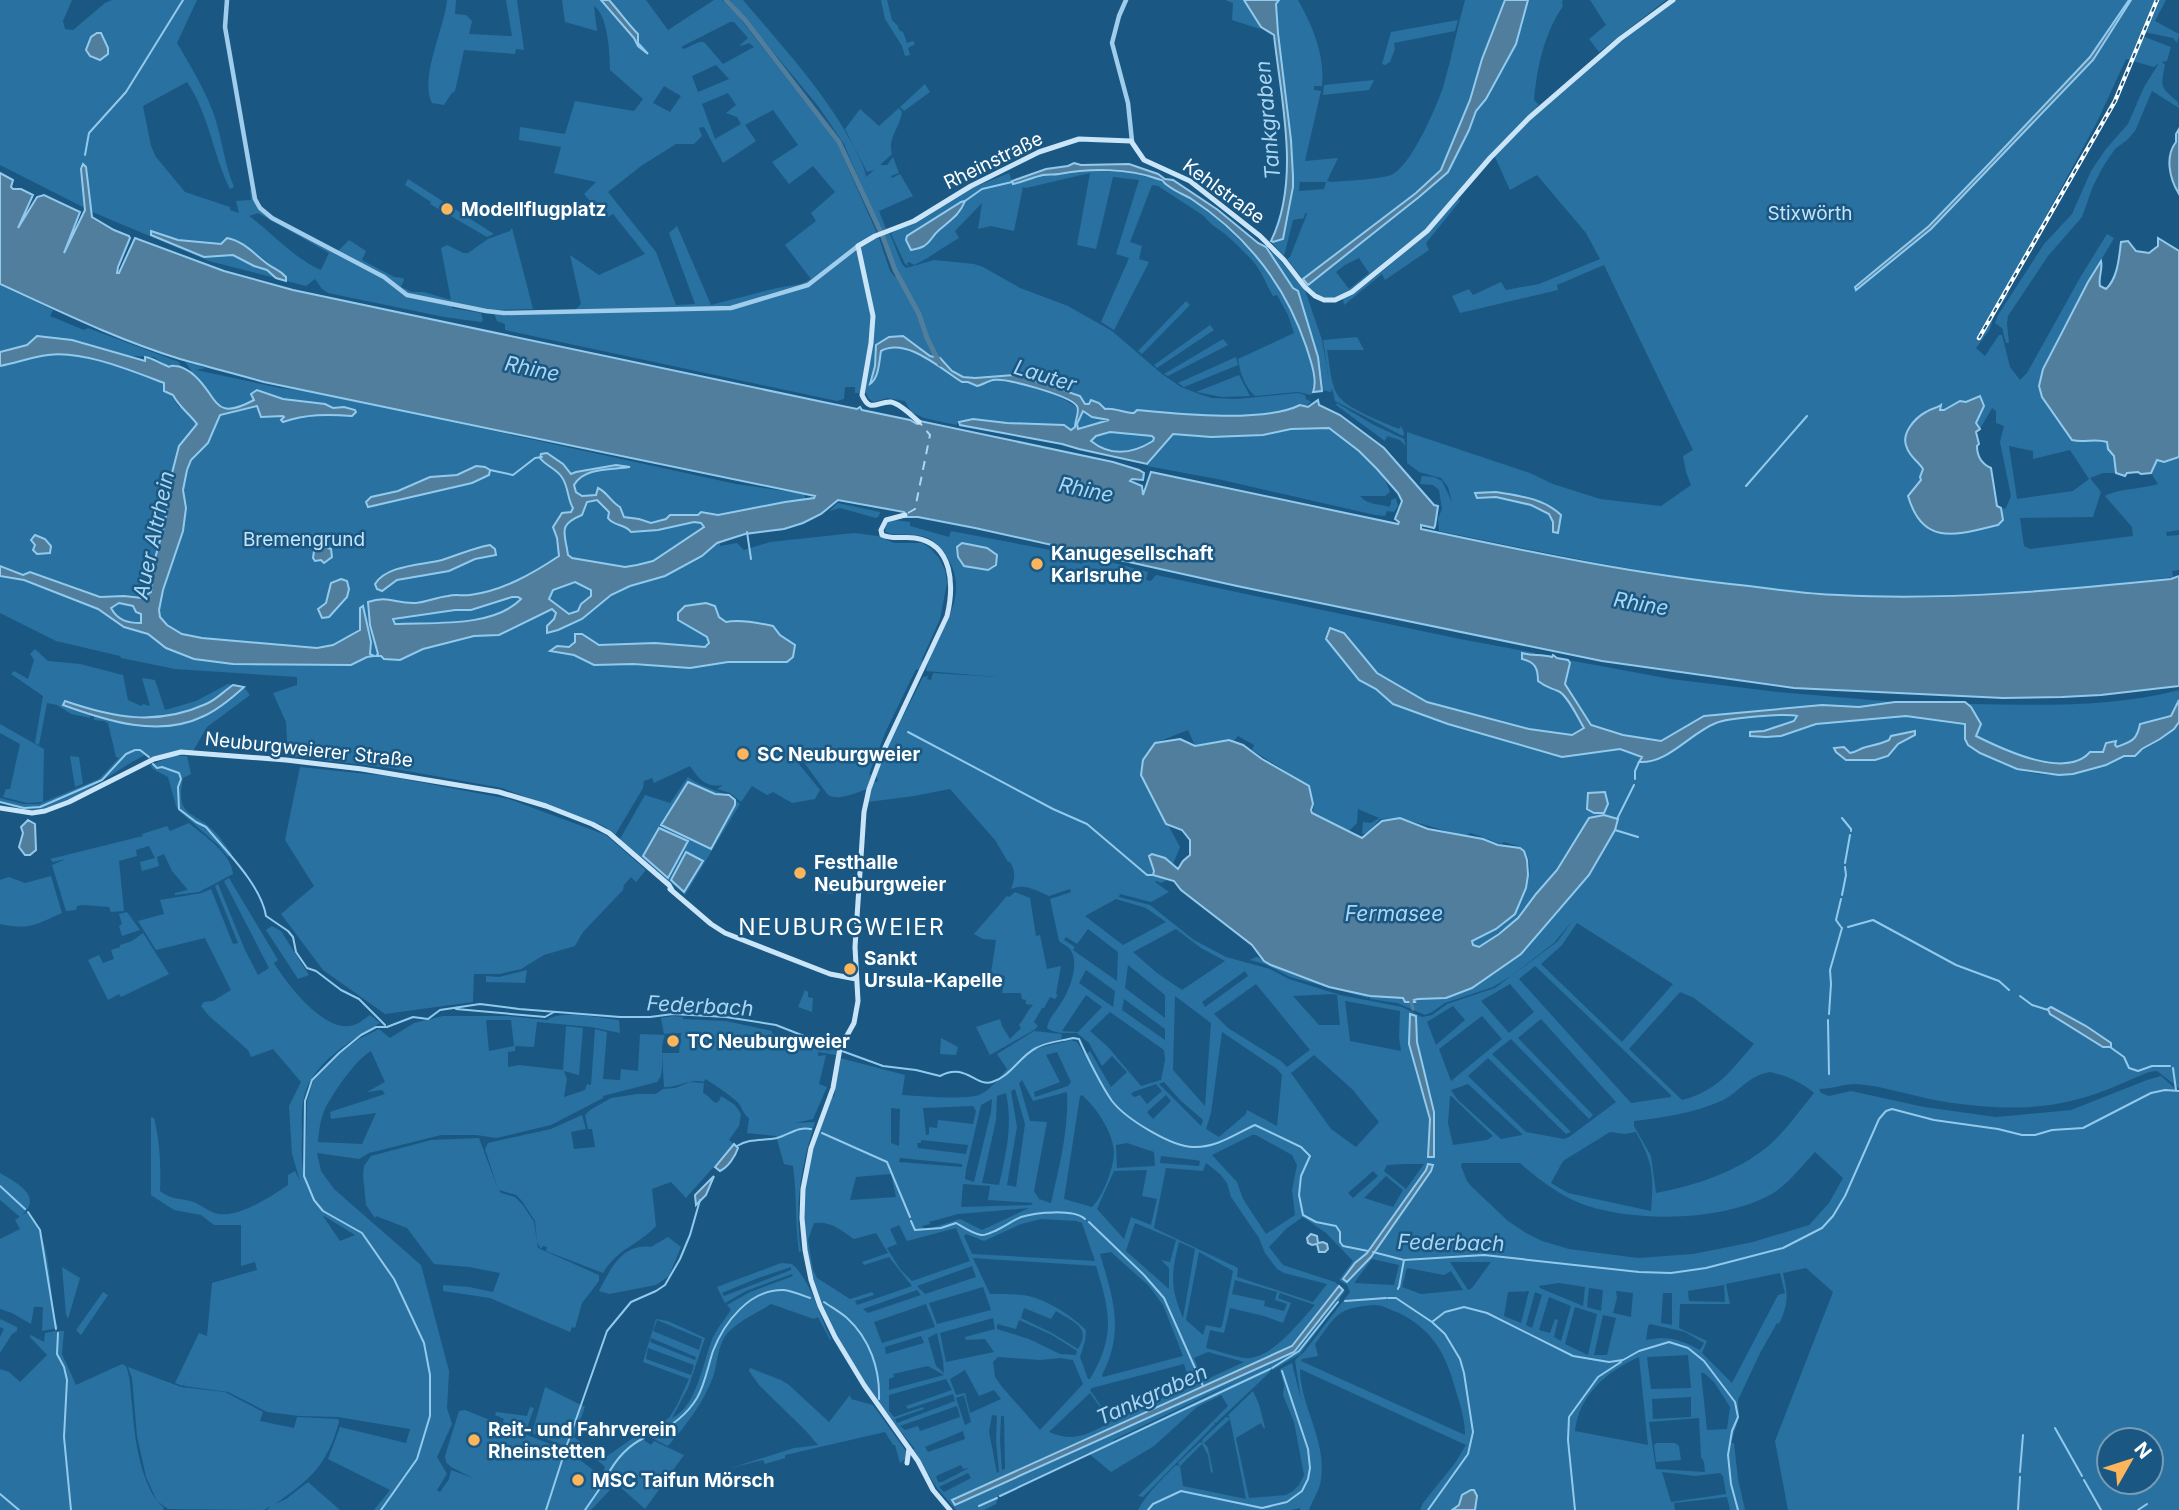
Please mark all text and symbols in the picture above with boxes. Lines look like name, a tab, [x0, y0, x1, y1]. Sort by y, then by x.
water label: Tankgraben	[1250, 60, 1285, 180]
street label: Rheinstraße	[940, 127, 1046, 194]
street label: Kehlstraße	[1178, 154, 1269, 229]
place label: Modellflugplatz	[461, 198, 607, 221]
marker: Modellflugplatz	[439, 201, 455, 217]
park label: Stixwörth	[1768, 202, 1852, 225]
water label: Rhine	[502, 351, 562, 387]
water label: Lauter	[1011, 354, 1080, 397]
water label: Auer Altrhein	[128, 469, 179, 602]
water label: Rhine	[1056, 472, 1116, 508]
park label: Bremengrund	[243, 528, 365, 551]
place label: Kanugesellschaft Karlsruhe	[1051, 542, 1213, 587]
marker: Kanugesellschaft Karlsruhe	[1029, 556, 1045, 572]
water label: Rhine	[1612, 586, 1671, 621]
street label: Neuburgweierer Straße	[204, 727, 414, 772]
place label: SC Neuburgweier	[757, 743, 920, 766]
marker: SC Neuburgweier	[735, 746, 751, 762]
place label: Festhalle Neuburgweier	[814, 851, 946, 896]
marker: Festhalle Neuburgweier	[792, 865, 808, 881]
water label: Fermasee	[1345, 901, 1443, 926]
district label: NEUBURGWEIER	[738, 913, 946, 941]
place label: Sankt Ursula-Kapelle	[864, 947, 1003, 992]
marker: Sankt Ursula-Kapelle	[842, 961, 858, 977]
water label: Federbach	[646, 990, 754, 1021]
place label: TC Neuburgweier	[687, 1030, 850, 1053]
marker: TC Neuburgweier	[665, 1033, 681, 1049]
water label: Federbach	[1397, 1229, 1505, 1256]
water label: Tankgraben	[1092, 1359, 1211, 1430]
place label: Reit- und Fahrverein Rheinstetten	[488, 1418, 677, 1463]
north arrow	[2095, 1426, 2165, 1496]
marker: Reit- und Fahrverein Rheinstetten	[466, 1432, 482, 1448]
text: N	[2129, 1438, 2156, 1463]
place label: MSC Taifun Mörsch	[592, 1469, 775, 1492]
marker: MSC Taifun Mörsch	[570, 1472, 586, 1488]

